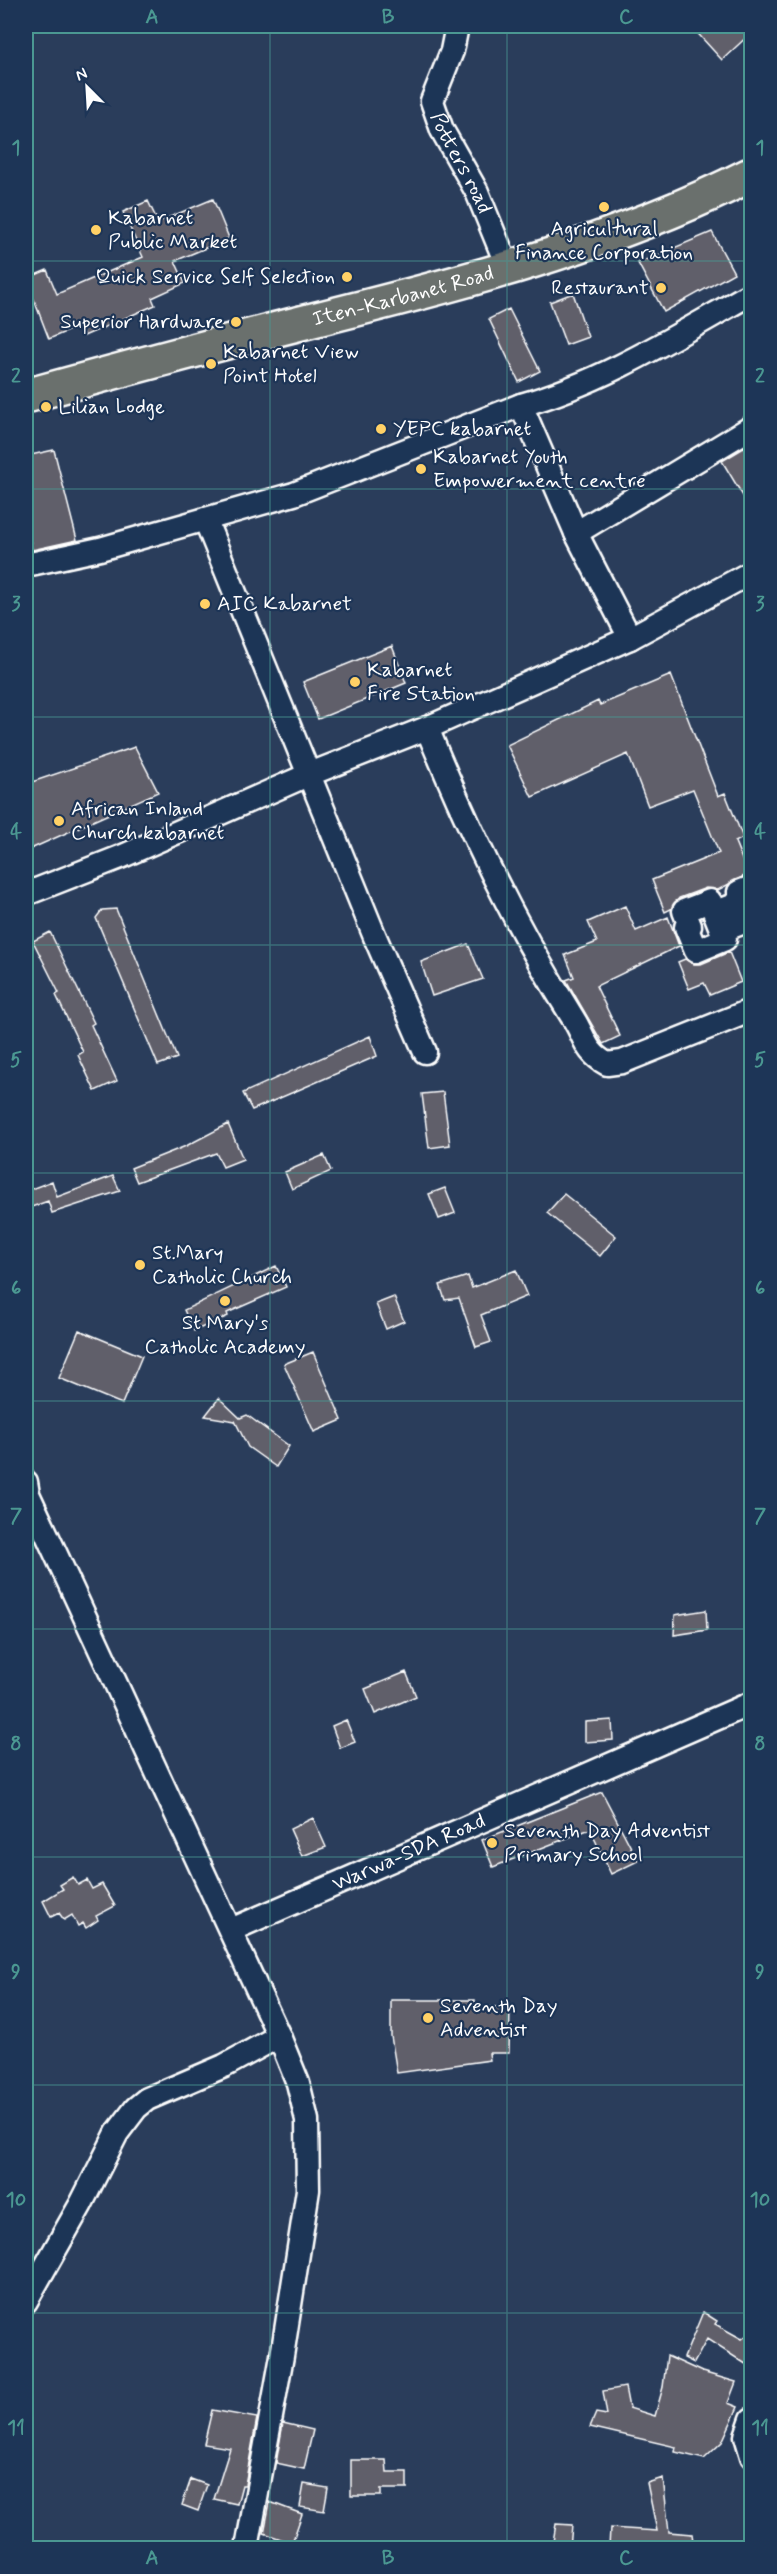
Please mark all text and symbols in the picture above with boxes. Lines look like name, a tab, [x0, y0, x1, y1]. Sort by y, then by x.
text: A	[145, 4, 159, 31]
text: B	[382, 4, 395, 31]
text: C	[619, 4, 634, 31]
north arrow	[57, 57, 117, 117]
text: N	[72, 63, 91, 86]
street label: Potters road	[423, 109, 498, 218]
text: 1	[12, 135, 20, 162]
text: 1	[756, 135, 764, 162]
marker: Agricultural Finance Corporation	[597, 200, 611, 214]
place label: Kabarnet Public Market	[108, 204, 238, 256]
place label: Agricultural Finance Corporation	[515, 215, 693, 267]
marker: Kabarnet Public Market	[89, 223, 103, 237]
street label: Iten-Karbanet Road	[310, 259, 497, 334]
place label: Quick Service Self Selection	[95, 263, 335, 291]
marker: Quick Service Self Selection	[340, 270, 354, 284]
place label: Restaurant	[551, 274, 649, 302]
marker: Restaurant	[654, 281, 668, 295]
place label: Superior Hardware	[60, 308, 224, 336]
marker: Superior Hardware	[229, 315, 243, 329]
place label: Kabarnet View Point Hotel	[223, 338, 359, 390]
marker: Kabarnet View Point Hotel	[204, 357, 218, 371]
text: 2	[11, 363, 21, 390]
text: 2	[755, 363, 765, 390]
place label: Lilian Lodge	[58, 393, 165, 421]
marker: Lilian Lodge	[39, 400, 53, 414]
place label: YEPC kabarnet	[393, 415, 532, 443]
marker: YEPC kabarnet	[374, 422, 388, 436]
place label: Kabarnet Youth Empowerment centre	[433, 443, 646, 495]
marker: Kabarnet Youth Empowerment centre	[414, 462, 428, 476]
place label: AIC Kabarnet	[217, 590, 352, 618]
text: 3	[11, 591, 21, 618]
text: 3	[755, 591, 765, 618]
marker: AIC Kabarnet	[198, 597, 212, 611]
place label: Kabarnet Fire Station	[367, 656, 475, 708]
marker: Kabarnet Fire Station	[348, 675, 362, 689]
place label: African Inland Church kabarnet	[71, 795, 225, 847]
marker: African Inland Church kabarnet	[52, 814, 66, 828]
text: 4	[10, 819, 22, 846]
text: 4	[754, 819, 766, 846]
text: 5	[10, 1047, 22, 1074]
text: 5	[754, 1047, 766, 1074]
place label: St.Mary Catholic Church	[152, 1239, 292, 1291]
marker: St.Mary Catholic Church	[133, 1258, 147, 1272]
text: 6	[11, 1275, 21, 1302]
text: 6	[755, 1275, 765, 1302]
marker: St Mary's Catholic Academy	[218, 1294, 232, 1308]
place label: St Mary's Catholic Academy	[145, 1309, 305, 1361]
text: 7	[10, 1503, 22, 1530]
text: 7	[754, 1503, 766, 1530]
text: 8	[10, 1731, 22, 1758]
text: 8	[754, 1731, 766, 1758]
street label: Warwa-SDA Road	[328, 1807, 490, 1898]
place label: Seventh Day Adventist Primary School	[504, 1817, 711, 1869]
marker: Seventh Day Adventist Primary School	[485, 1836, 499, 1850]
text: 9	[11, 1959, 21, 1986]
text: 9	[755, 1959, 765, 1986]
place label: Seventh Day Adventist	[440, 1992, 557, 2044]
marker: Seventh Day Adventist	[421, 2011, 435, 2025]
text: 10	[6, 2187, 26, 2214]
text: 10	[750, 2187, 770, 2214]
text: 11	[7, 2415, 25, 2442]
text: 11	[751, 2415, 769, 2442]
text: A	[145, 2545, 159, 2572]
text: B	[382, 2545, 395, 2572]
text: C	[619, 2545, 634, 2572]

